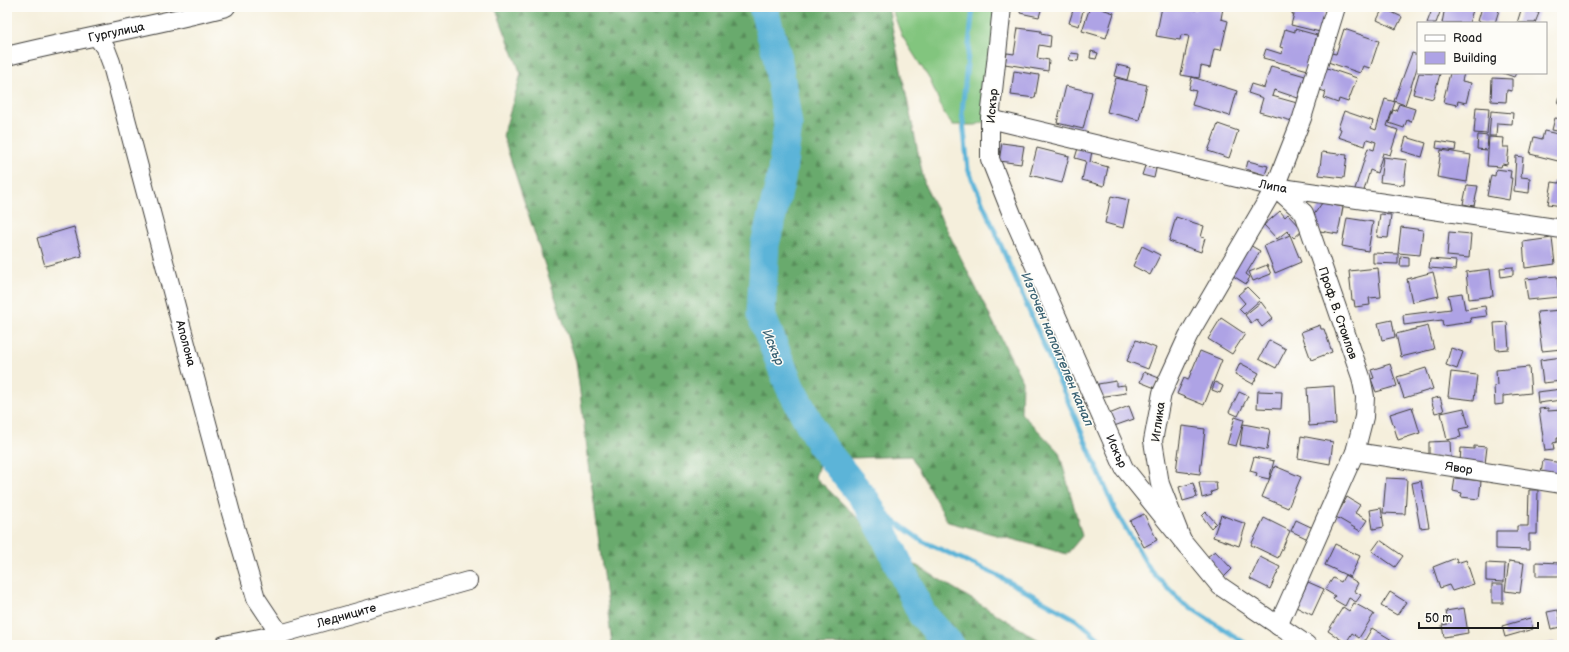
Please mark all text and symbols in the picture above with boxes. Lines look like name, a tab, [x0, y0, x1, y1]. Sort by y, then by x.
street label: Гургулица	[87, 19, 146, 46]
legend	[1417, 22, 1547, 74]
text: Road	[1453, 31, 1482, 46]
text: Building	[1453, 51, 1497, 66]
street label: Искър	[984, 88, 1002, 124]
street label: Липа	[1256, 176, 1288, 197]
street label: Проф. В. Стоилов	[1315, 265, 1361, 362]
water label: Източен напоителен канал	[1017, 270, 1097, 429]
street label: Аполона	[172, 318, 199, 368]
water label: Искър	[759, 327, 788, 368]
street label: Иглика	[1148, 401, 1169, 443]
street label: Искър	[1102, 432, 1130, 470]
street label: Явор	[1444, 459, 1474, 478]
street label: Ледниците	[314, 600, 378, 632]
scale bar	[1419, 604, 1538, 630]
text: 50 m	[1425, 611, 1452, 626]

